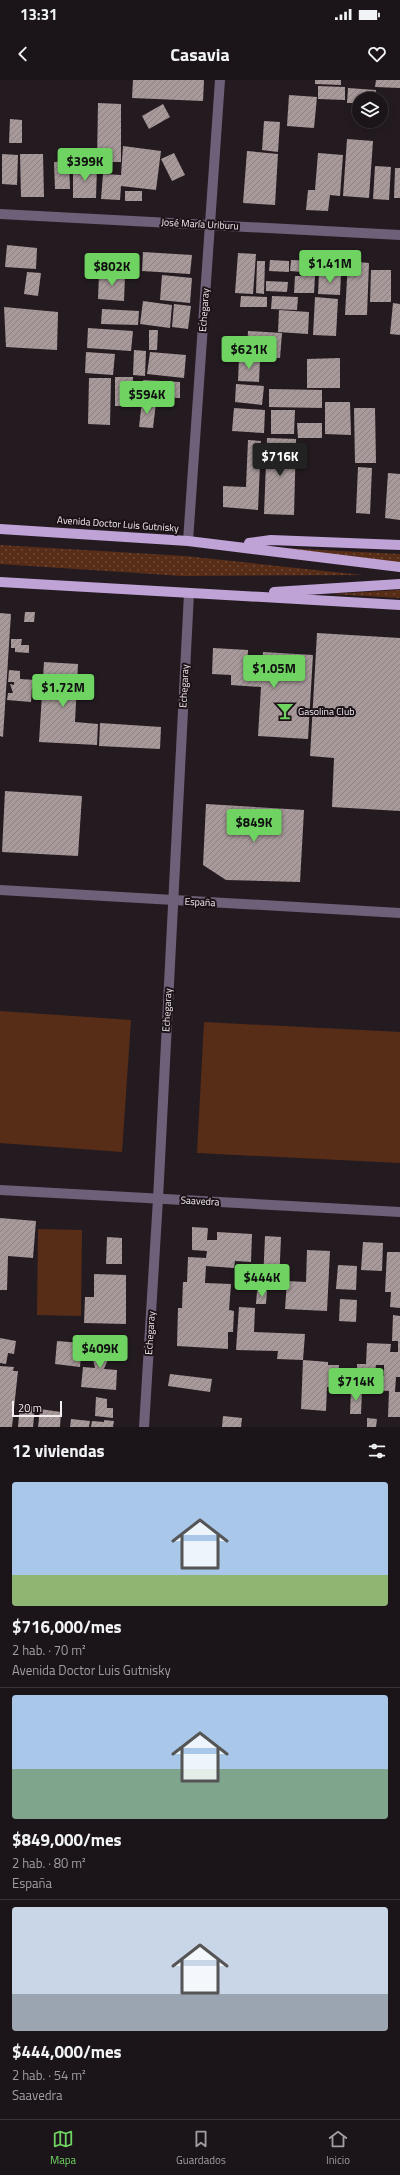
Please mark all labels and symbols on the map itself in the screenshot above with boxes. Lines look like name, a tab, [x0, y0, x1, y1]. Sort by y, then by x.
pin: $399K	[57, 148, 113, 182]
street label: José María Uriburu	[161, 214, 239, 234]
pin: $1.41M	[297, 250, 363, 284]
pin: $802K	[84, 253, 140, 287]
street label: Echegaray	[195, 288, 213, 332]
pin: $621K	[221, 336, 277, 370]
pin: $594K	[119, 381, 175, 415]
pin: $716K	[252, 443, 308, 477]
street label: Avenida Doctor Luis Gutnisky	[57, 512, 180, 536]
pin: $1.05M	[241, 655, 307, 689]
street label: Echegaray	[175, 664, 193, 708]
pin: $1.72M	[30, 674, 96, 708]
bar icon: Gasolina Club	[275, 701, 295, 721]
place label: Gasolina Club	[298, 704, 355, 719]
pin: $849K	[226, 809, 282, 843]
street label: España	[184, 894, 216, 910]
street label: Echegaray	[158, 988, 176, 1032]
street label: Saavedra	[180, 1192, 220, 1210]
pin: $444K	[234, 1264, 290, 1298]
street label: Echegaray	[141, 1311, 159, 1355]
pin: $409K	[72, 1335, 128, 1369]
pin: $714K	[328, 1368, 384, 1402]
scale bar	[12, 1399, 62, 1418]

